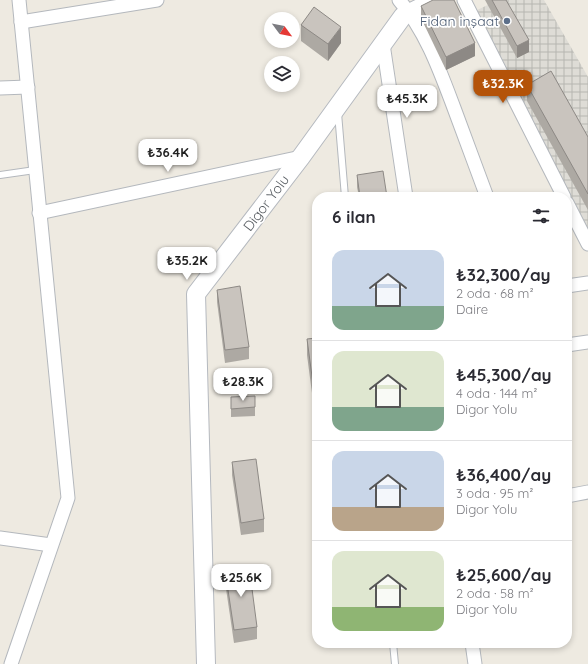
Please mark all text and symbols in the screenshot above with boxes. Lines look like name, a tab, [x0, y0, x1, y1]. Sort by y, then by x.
north arrow	[264, 12, 300, 48]
map controls	[264, 12, 300, 92]
place label: Fidan inşaat	[420, 12, 499, 30]
marker: Fidan inşaat	[502, 16, 512, 26]
button: layers	[264, 56, 300, 92]
pin: ₺32.3K	[470, 70, 536, 104]
text: ₺32.3K	[482, 75, 524, 91]
pin: ₺45.3K	[374, 85, 440, 119]
text: ₺45.3K	[386, 90, 428, 106]
pin: ₺36.4K	[135, 139, 201, 173]
text: ₺36.4K	[147, 144, 189, 160]
street label: Digor Yolu	[239, 171, 293, 235]
icon: filters	[530, 205, 552, 227]
text: 6 ilan	[332, 206, 376, 227]
pin: ₺35.2K	[154, 247, 220, 281]
text: ₺35.2K	[166, 252, 208, 268]
text: ₺32,300/ay	[456, 264, 551, 285]
icon: home	[364, 266, 412, 314]
text: 2 oda · 68 m²	[456, 285, 534, 301]
text: Daire	[456, 301, 488, 317]
text: ₺45,300/ay	[456, 364, 552, 385]
icon: home	[364, 367, 412, 415]
pin: ₺28.3K	[210, 368, 276, 402]
text: ₺28.3K	[222, 373, 264, 389]
text: 4 oda · 144 m²	[456, 385, 537, 401]
text: Digor Yolu	[456, 401, 517, 417]
text: ₺36,400/ay	[456, 464, 551, 485]
icon: home	[364, 467, 412, 515]
text: 3 oda · 95 m²	[456, 485, 533, 501]
text: Digor Yolu	[456, 501, 517, 517]
pin: ₺25.6K	[208, 564, 274, 598]
text: ₺25,600/ay	[456, 564, 552, 585]
icon: home	[364, 567, 412, 615]
text: ₺25.6K	[220, 569, 262, 585]
text: 2 oda · 58 m²	[456, 585, 534, 601]
text: Digor Yolu	[456, 601, 517, 617]

